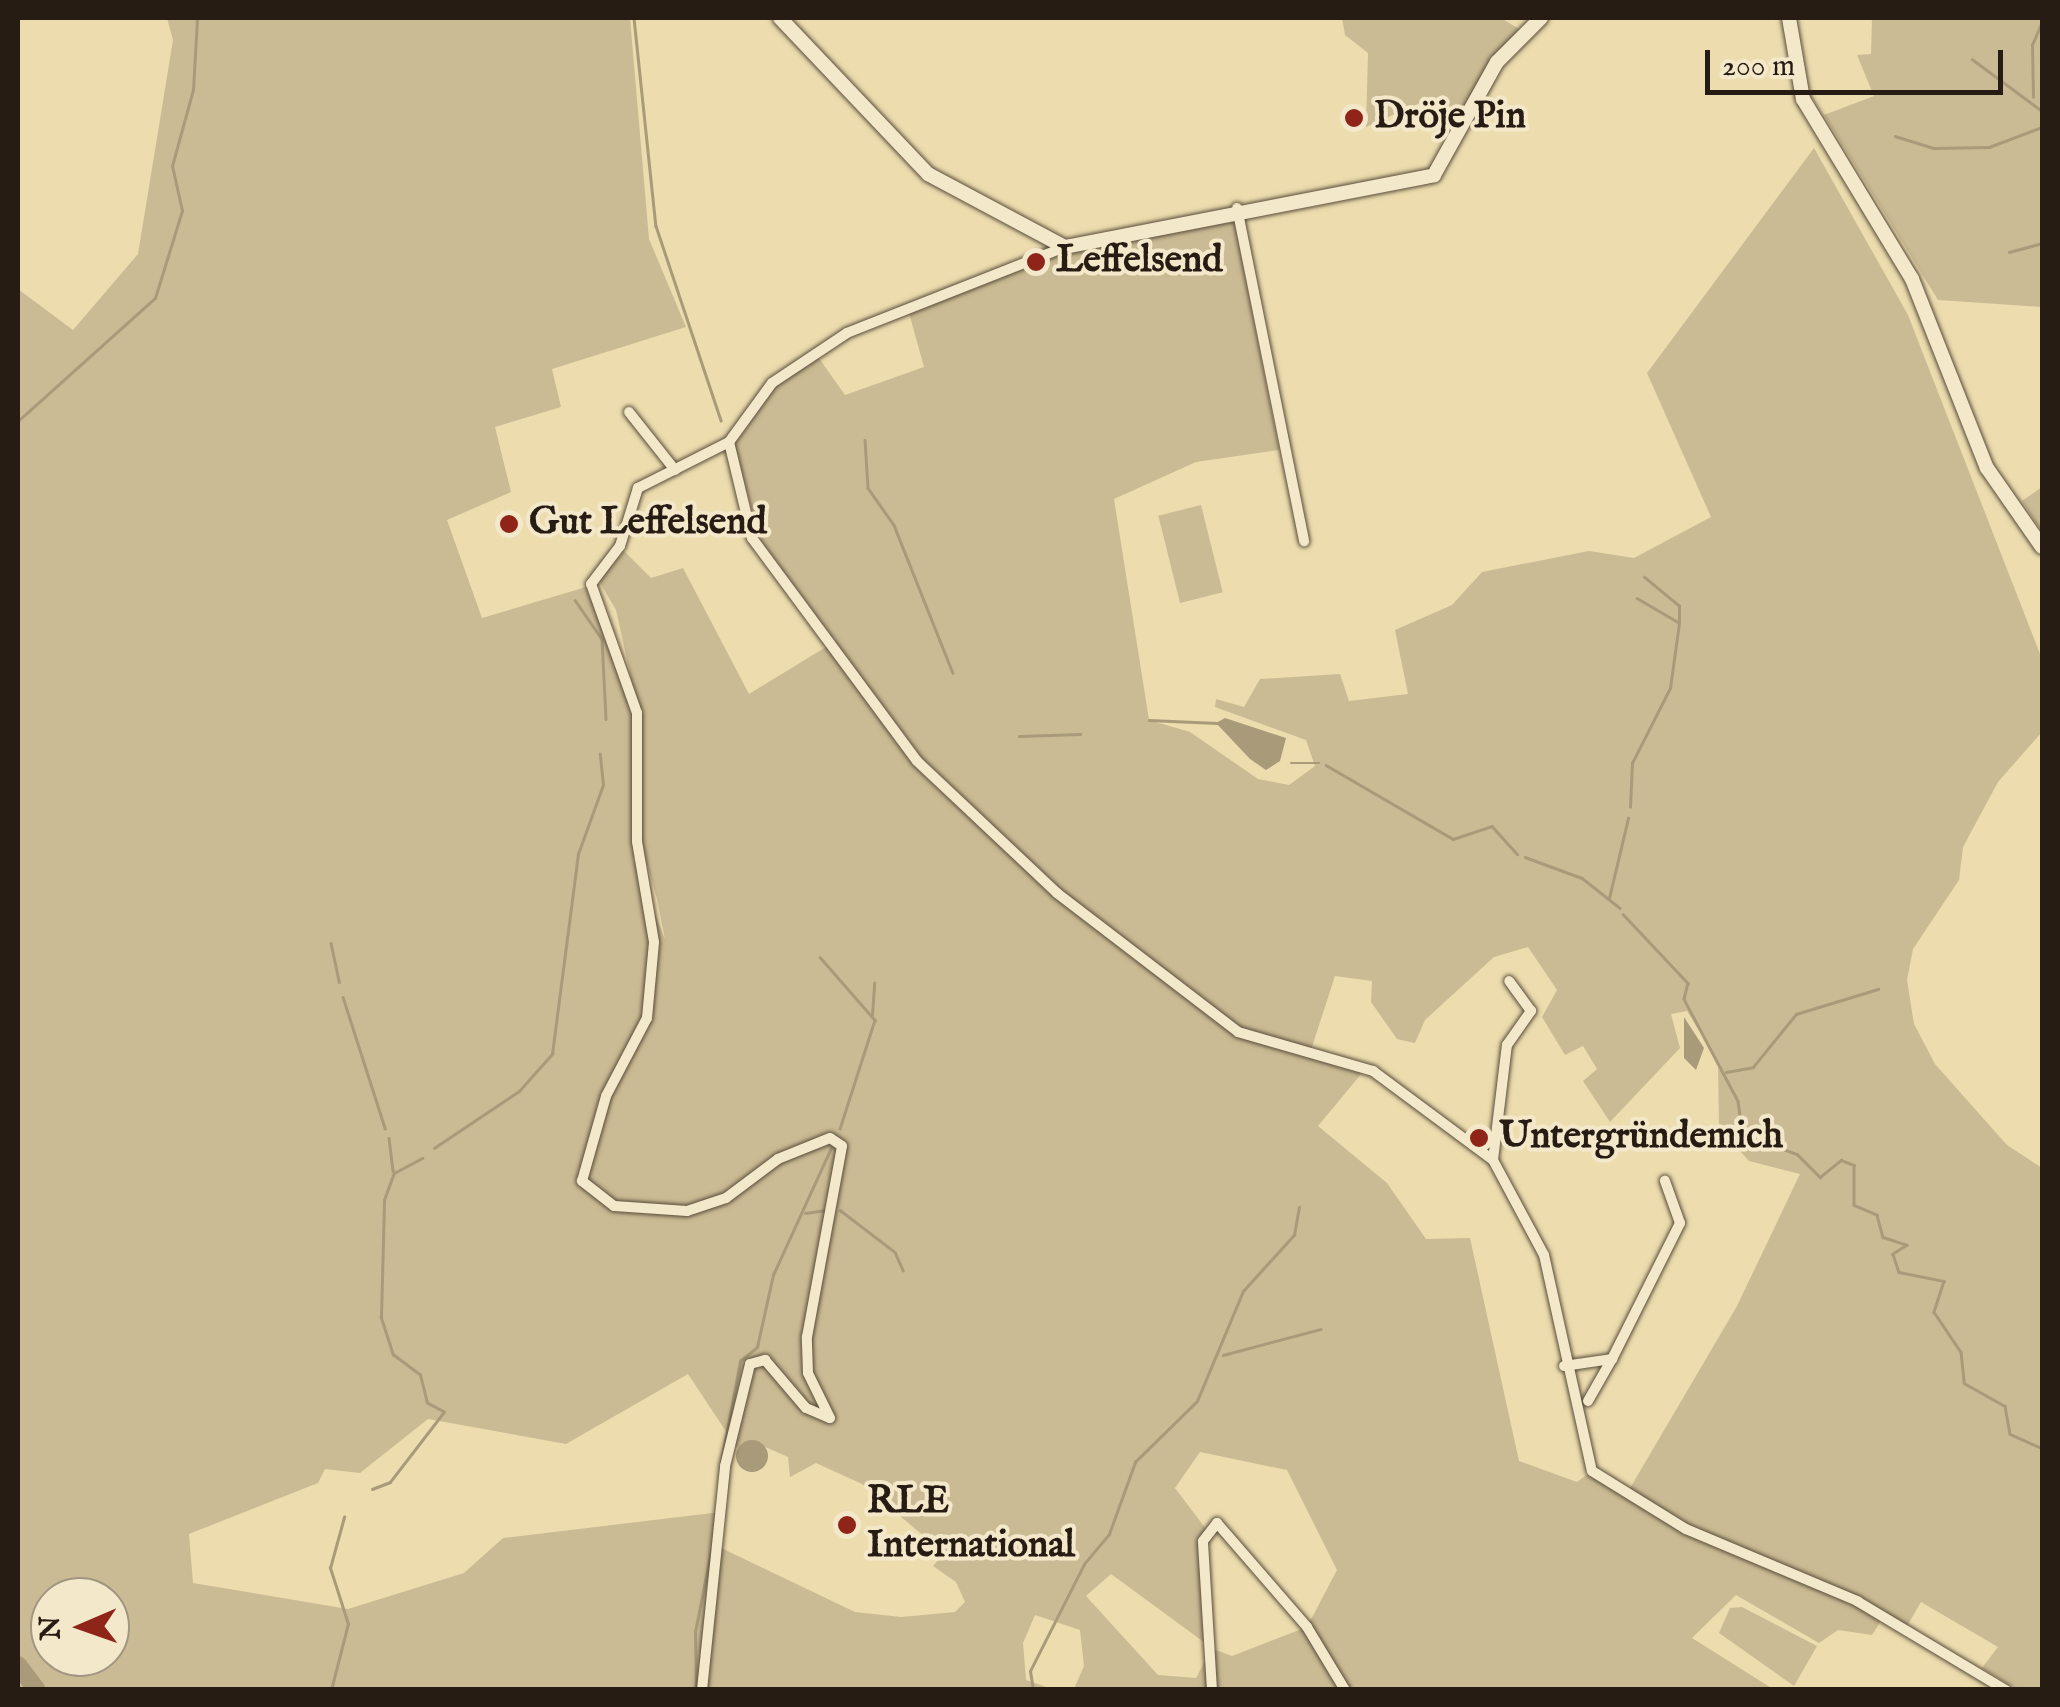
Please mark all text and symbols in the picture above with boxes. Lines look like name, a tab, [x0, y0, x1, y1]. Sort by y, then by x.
scale bar	[1710, 30, 2008, 92]
text: 200 m	[1722, 48, 1795, 86]
place label: Dröje Pin	[1374, 95, 1526, 141]
marker: Dröje Pin	[1343, 107, 1365, 129]
place label: Leffelsend	[1056, 239, 1223, 285]
marker: Leffelsend	[1025, 251, 1047, 273]
place label: Gut Leffelsend	[529, 501, 767, 547]
marker: Gut Leffelsend	[498, 513, 520, 535]
place label: Untergründemich	[1499, 1115, 1783, 1161]
marker: Untergründemich	[1468, 1127, 1490, 1149]
place label: RLE International	[867, 1480, 1075, 1570]
marker: RLE International	[836, 1514, 858, 1536]
north arrow	[30, 1577, 130, 1677]
text: N	[34, 1615, 69, 1641]

